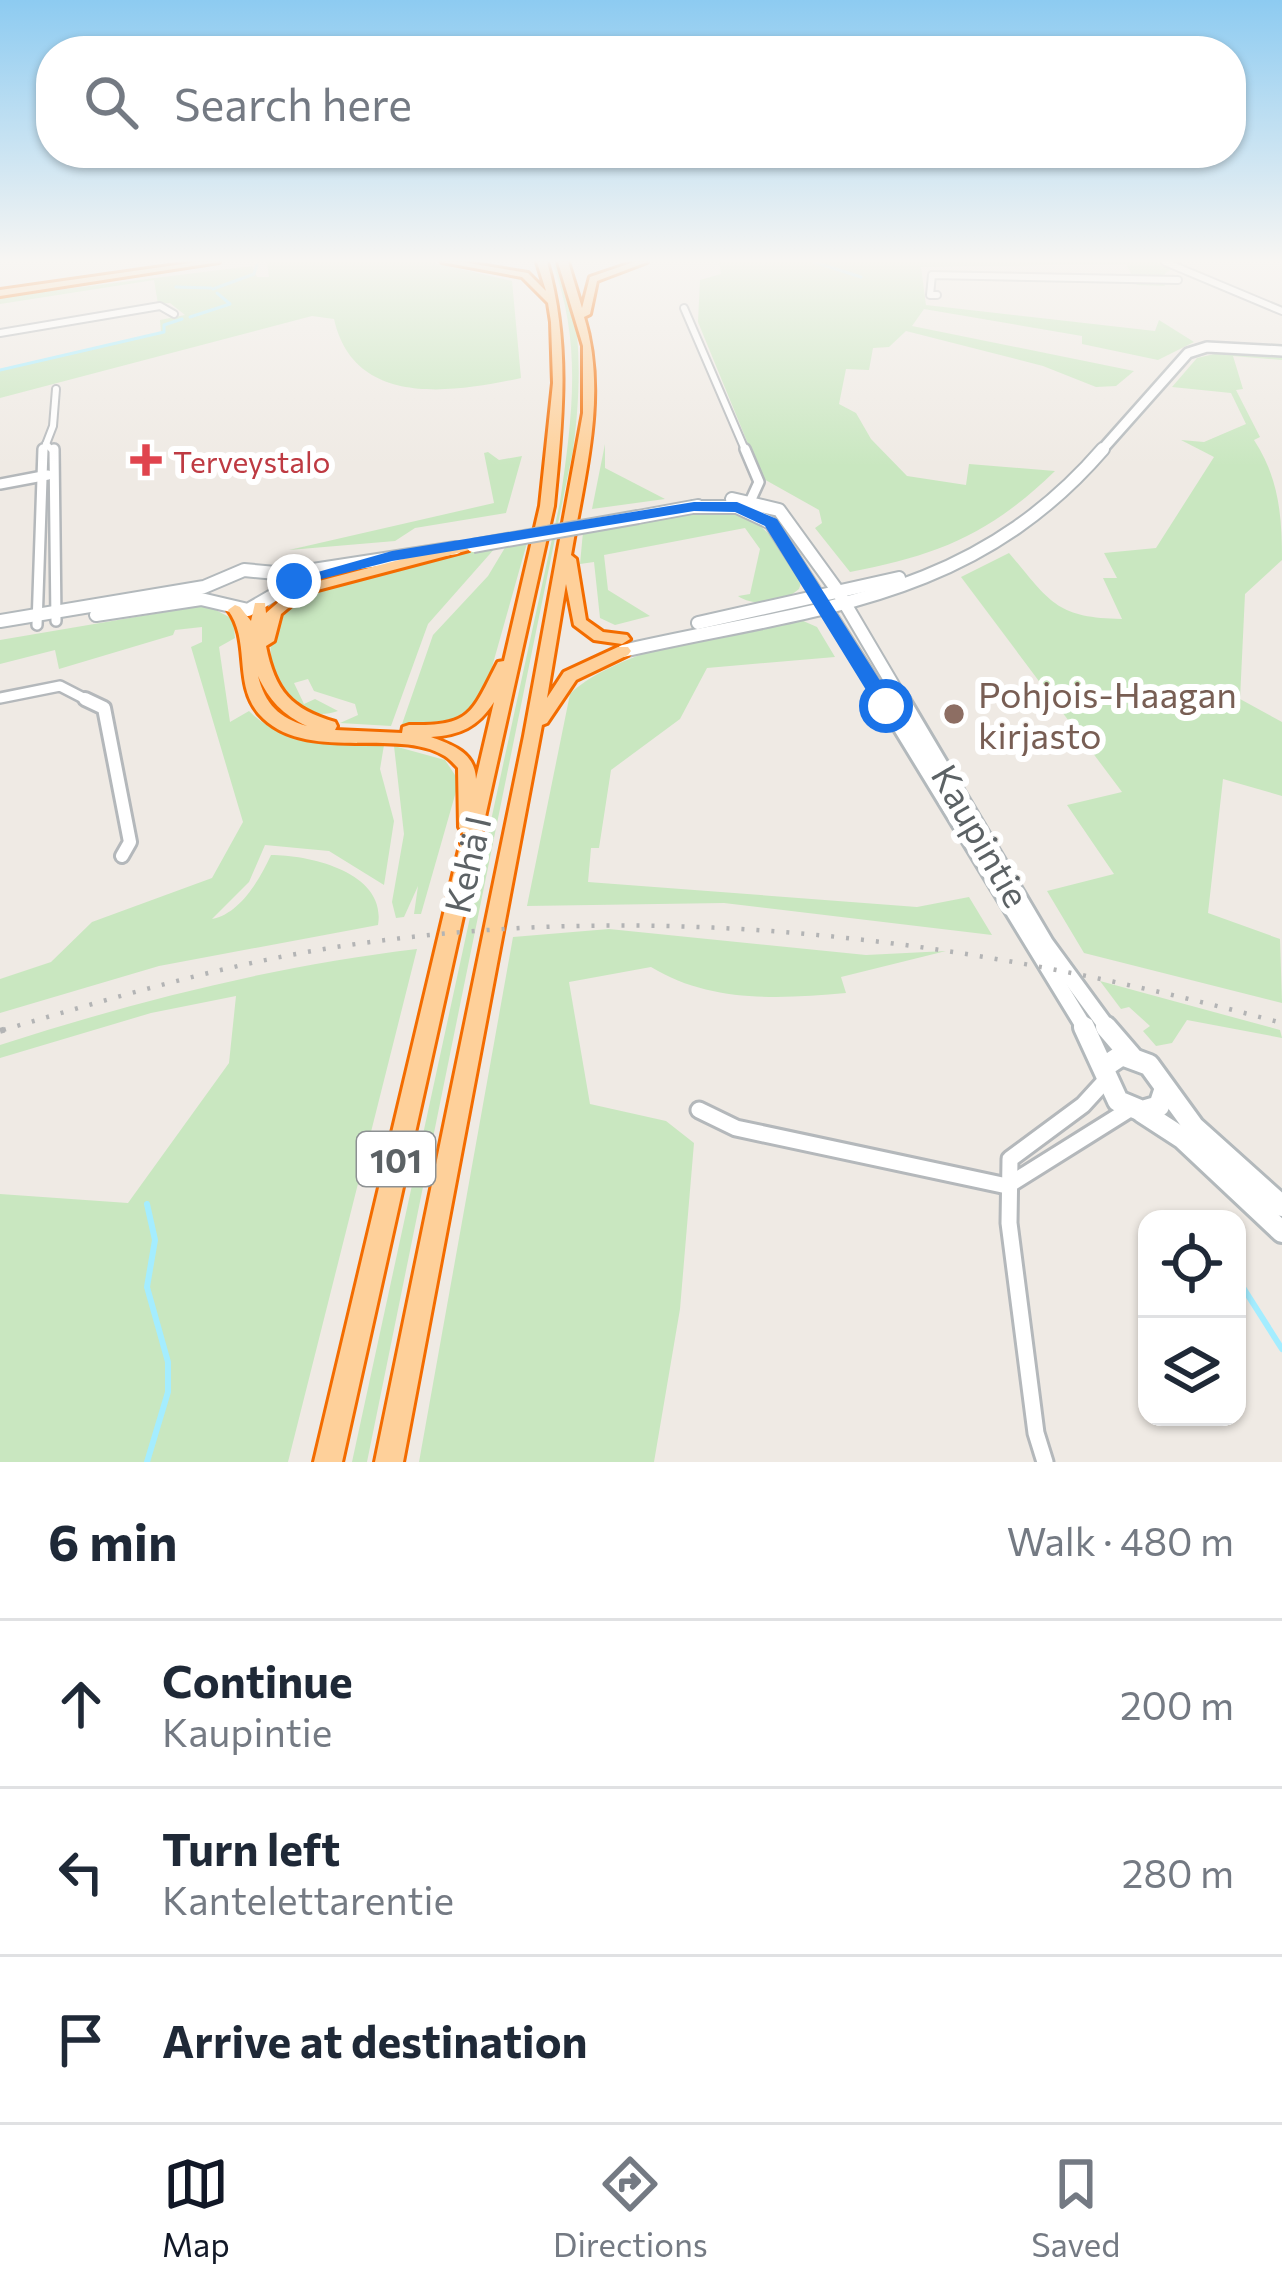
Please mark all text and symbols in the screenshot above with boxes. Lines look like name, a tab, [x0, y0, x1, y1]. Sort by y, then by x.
search box	[36, 36, 1246, 168]
icon: search	[78, 69, 144, 135]
text: Search here	[174, 75, 412, 130]
place label: Terveystalo	[173, 442, 331, 479]
marker: Terveystalo	[130, 444, 162, 476]
route end	[267, 554, 321, 608]
place label: Pohjois-Haagan kirjasto	[978, 671, 1237, 756]
route start	[859, 679, 913, 733]
marker: Pohjois-Haagan kirjasto	[941, 701, 967, 727]
street label: Kaupintie	[924, 756, 1040, 914]
street label: Kehä I	[434, 811, 498, 917]
road number: 101	[357, 1132, 435, 1186]
map controls	[1138, 1210, 1246, 1426]
button: locate	[1138, 1210, 1246, 1318]
button: layers	[1138, 1318, 1246, 1426]
text: 6 min	[48, 1509, 177, 1572]
text: Walk · 480 m	[1007, 1516, 1234, 1564]
text: Continue	[162, 1652, 353, 1707]
icon: ahead	[48, 1671, 114, 1737]
text: 200 m	[1120, 1680, 1234, 1728]
text: Kaupintie	[162, 1707, 332, 1755]
text: Turn left	[162, 1820, 340, 1875]
icon: left	[48, 1839, 114, 1905]
text: 280 m	[1122, 1848, 1234, 1896]
text: Kantelettarentie	[162, 1875, 454, 1923]
icon: arrive	[48, 2007, 114, 2073]
text: Arrive at destination	[162, 2012, 588, 2067]
tab: Map	[162, 2151, 230, 2264]
tab: Directions	[553, 2151, 708, 2264]
tab: Saved	[1031, 2151, 1120, 2264]

